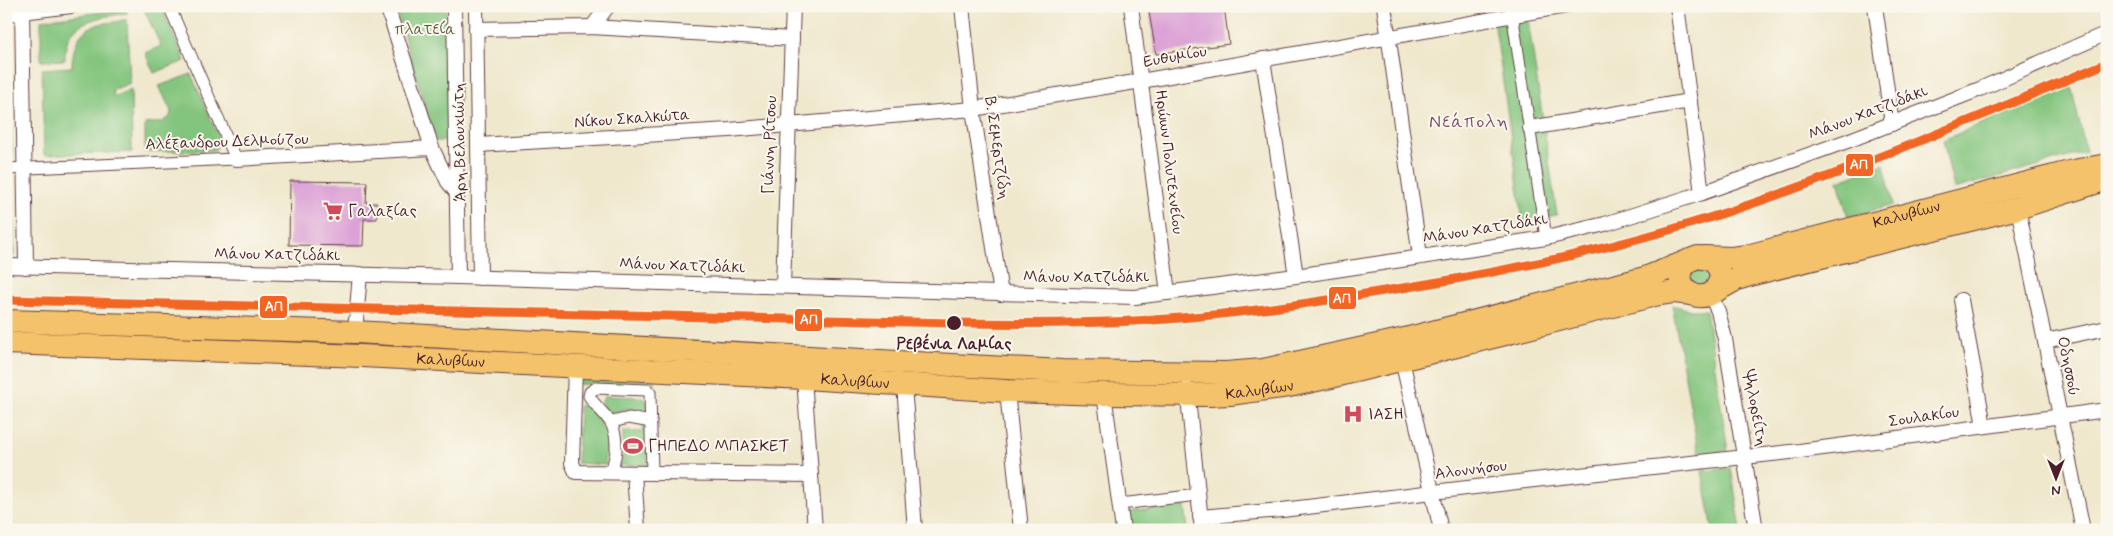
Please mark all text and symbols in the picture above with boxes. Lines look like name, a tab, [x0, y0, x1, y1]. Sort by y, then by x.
park label: πλατεία	[394, 19, 456, 40]
street label: Ευθυμίου	[1142, 41, 1208, 73]
street label: Μάνου Χατζιδάκι	[1805, 81, 1931, 145]
street label: Άρη Βελουχιώτη	[448, 82, 472, 202]
street label: Ηρώων Πολυτεχνείου	[1150, 89, 1188, 235]
street label: Γιάννη Ρίτσου	[758, 95, 782, 195]
street label: Β. Σεμερτζίδη	[979, 95, 1015, 201]
street label: Νίκου Σκαλκώτα	[573, 104, 691, 134]
district label: Νεάπολη	[1429, 110, 1509, 134]
street label: Αλέξανδρου Δελμούζου	[145, 128, 309, 155]
line badge: ΑΠ	[1845, 153, 1874, 177]
text: ΑΠ	[1850, 156, 1868, 174]
street label: Καλυβίων	[1871, 196, 1942, 233]
supermarket icon: Γαλαξίας	[322, 200, 344, 222]
place label: Γαλαξίας	[348, 201, 417, 222]
street label: Μάνου Χατζιδάκι	[1421, 209, 1549, 249]
street label: Μάνου Χατζιδάκι	[214, 243, 340, 267]
street label: Μάνου Χατζιδάκι	[619, 253, 745, 279]
street label: Μάνου Χατζιδάκι	[1023, 267, 1149, 288]
line badge: ΑΠ	[1328, 286, 1357, 310]
text: ΑΠ	[1333, 290, 1351, 308]
line badge: ΑΠ	[259, 295, 288, 319]
text: ΑΠ	[265, 298, 283, 316]
line badge: ΑΠ	[794, 308, 823, 332]
text: ΑΠ	[800, 311, 818, 329]
marker: Ρεβένια Λαμίας	[945, 314, 963, 332]
place label: Ρεβένια Λαμίας	[896, 333, 1012, 355]
street label: Οδησσού	[2052, 335, 2084, 397]
street label: Καλυβίων	[416, 348, 485, 373]
street label: Ψηλορείτη	[1738, 367, 1772, 448]
street label: Καλυβίων	[820, 369, 890, 394]
street label: Καλυβίων	[1224, 375, 1296, 405]
street label: Σουλακίου	[1888, 402, 1960, 432]
hospital icon: ΙΑΣΗ	[1342, 403, 1364, 425]
place label: ΙΑΣΗ	[1368, 404, 1404, 425]
sports icon: ΓΗΠΕΔΟ ΜΠΑΣΚΕΤ	[622, 435, 644, 457]
place label: ΓΗΠΕΔΟ ΜΠΑΣΚΕΤ	[648, 436, 790, 457]
north arrow	[2030, 454, 2080, 504]
street label: Αλοννήσου	[1434, 455, 1508, 485]
text: N	[2051, 481, 2061, 499]

